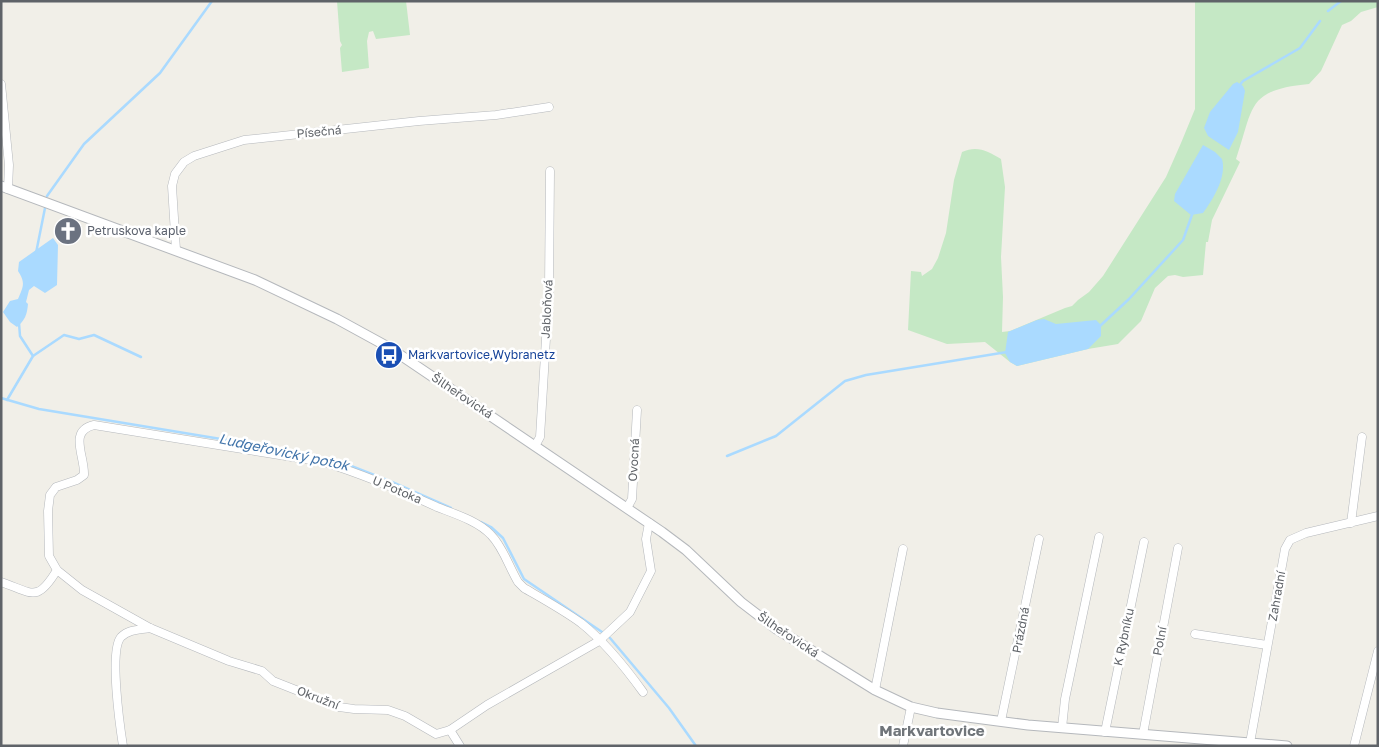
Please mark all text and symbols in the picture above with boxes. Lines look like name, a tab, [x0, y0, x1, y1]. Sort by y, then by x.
street label: Písečná	[296, 122, 342, 141]
church icon: Petruskova kaple	[53, 216, 83, 246]
place label: Petruskova kaple	[87, 223, 186, 238]
street label: Jabloňová	[537, 279, 556, 339]
bus stop icon: Markvartovice,Wybranetz	[374, 340, 404, 370]
place label: Markvartovice,Wybranetz	[408, 347, 555, 362]
street label: Šilheřovická	[429, 370, 496, 422]
water label: Ludgeřovický potok	[217, 429, 353, 474]
street label: Ovocná	[625, 438, 642, 482]
street label: U Potoka	[370, 472, 424, 507]
street label: Zahradní	[1265, 569, 1288, 622]
street label: Prázdná	[1009, 605, 1032, 654]
street label: K Rybníku	[1110, 607, 1137, 667]
street label: Šilheřovická	[755, 609, 822, 661]
street label: Polní	[1149, 624, 1170, 657]
street label: Okružní	[295, 683, 342, 713]
district label: Markvartovice	[879, 721, 985, 739]

